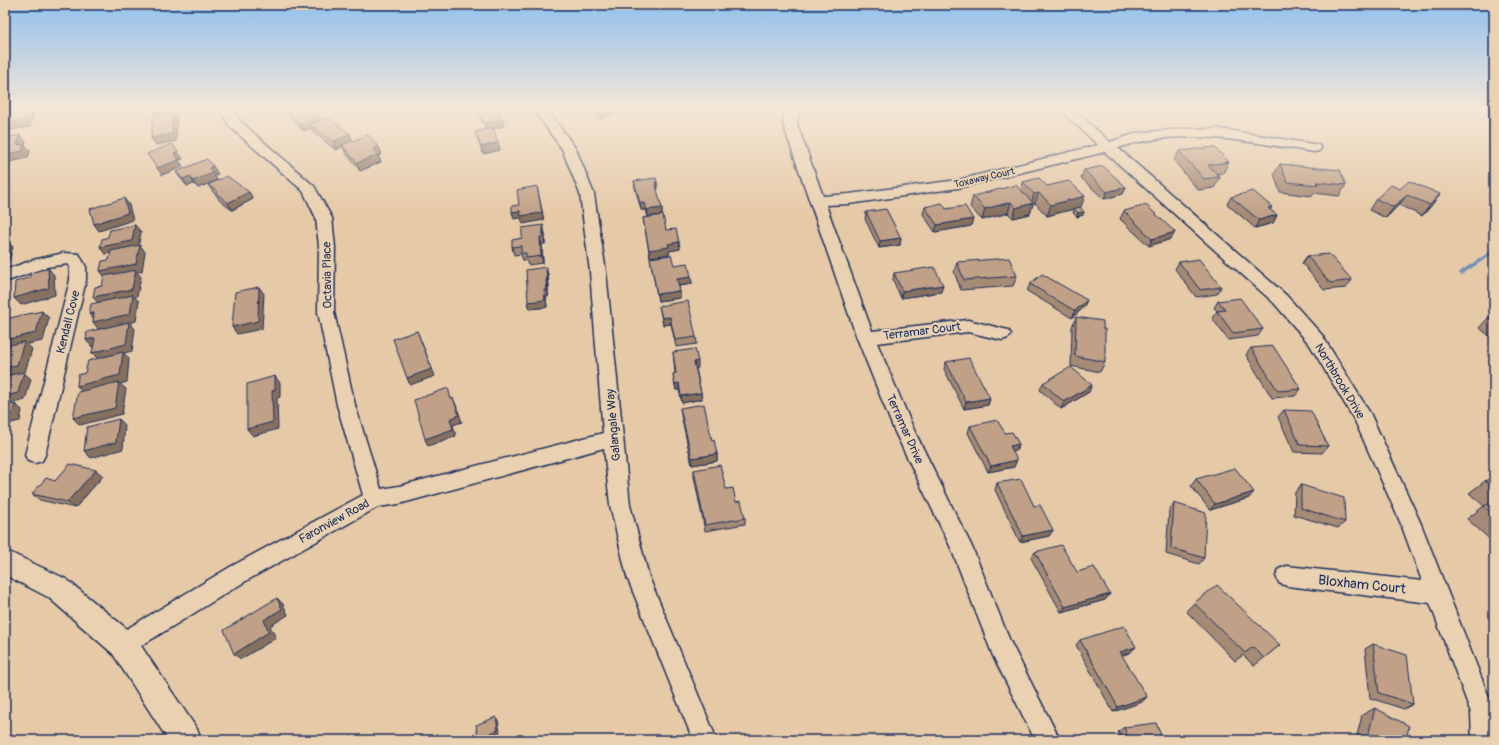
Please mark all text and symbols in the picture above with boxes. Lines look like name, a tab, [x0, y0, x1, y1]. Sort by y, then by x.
street label: Toxaway Court	[953, 165, 1017, 191]
street label: Octavia Place	[319, 241, 336, 309]
street label: Kendall Cove	[53, 289, 84, 355]
street label: Terramar Court	[882, 319, 962, 344]
street label: Northbrook Drive	[1311, 341, 1368, 422]
street label: Galangale Way	[603, 388, 624, 462]
street label: Terramar Drive	[882, 392, 927, 466]
street label: Faronview Road	[296, 496, 372, 547]
street label: Bloxham Court	[1317, 571, 1407, 598]

